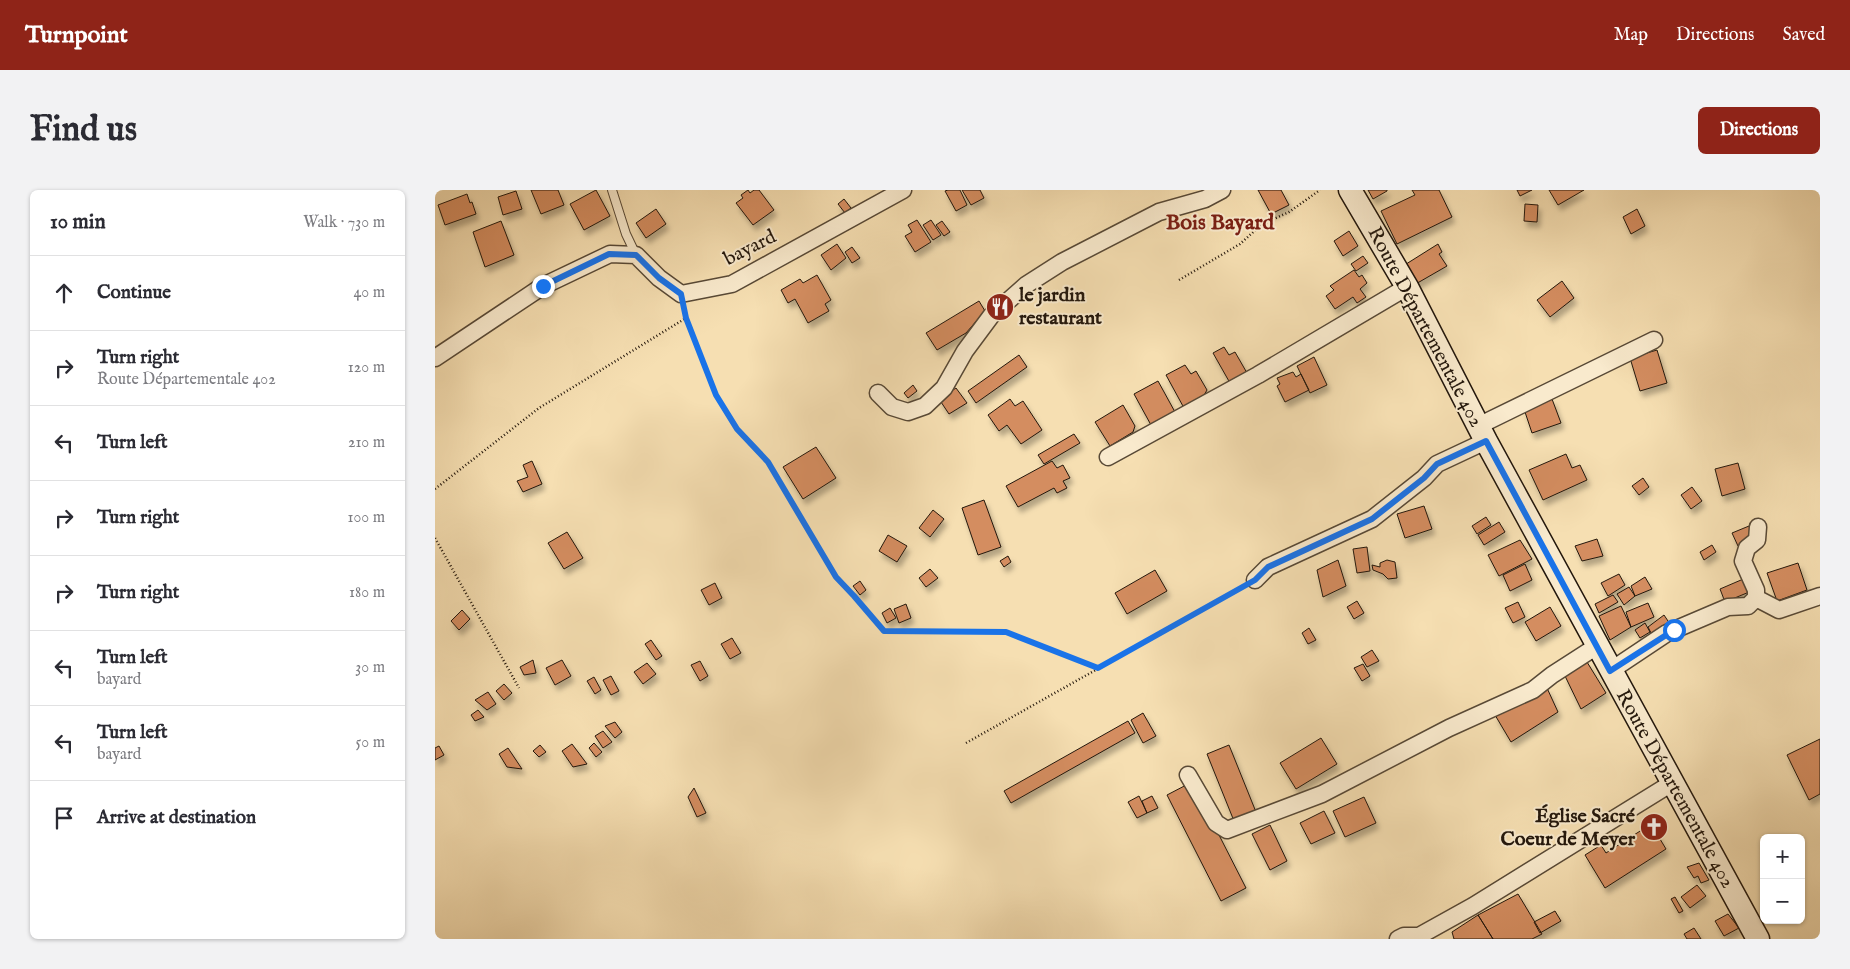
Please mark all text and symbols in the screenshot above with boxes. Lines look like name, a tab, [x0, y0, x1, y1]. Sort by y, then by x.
text: Turnpoint	[25, 20, 128, 51]
text: Map	[1614, 24, 1648, 47]
text: Directions	[1676, 24, 1754, 47]
text: Saved	[1782, 24, 1825, 47]
button: Directions	[1698, 107, 1820, 154]
text: Find us	[30, 108, 137, 153]
text: 10 min	[50, 209, 106, 236]
district label: Bois Bayard	[1166, 209, 1276, 237]
text: Walk · 730 m	[303, 213, 385, 233]
street label: Route Départementale 402	[1362, 223, 1488, 431]
street label: bayard	[720, 224, 781, 272]
route end	[532, 275, 555, 298]
icon: ahead	[50, 279, 78, 307]
text: Continue	[97, 281, 171, 305]
text: 40 m	[353, 283, 385, 303]
place label: le jardin restaurant	[1018, 283, 1102, 331]
restaurant icon: le jardin restaurant	[985, 292, 1015, 322]
text: Turn right	[97, 346, 179, 370]
icon: right	[50, 354, 78, 382]
text: 120 m	[348, 358, 385, 378]
text: Route Départementale 402	[97, 370, 276, 390]
icon: left	[50, 429, 78, 457]
text: Turn left	[97, 431, 168, 455]
text: 210 m	[348, 433, 385, 453]
icon: right	[50, 504, 78, 532]
text: Turn right	[97, 506, 179, 530]
text: 100 m	[348, 508, 385, 528]
icon: right	[50, 579, 78, 607]
text: Turn right	[97, 581, 179, 605]
text: 180 m	[349, 583, 385, 603]
route start	[1663, 619, 1686, 642]
text: Turn left	[97, 646, 168, 670]
icon: left	[50, 654, 78, 682]
text: 30 m	[355, 658, 385, 678]
text: bayard	[97, 670, 141, 690]
street label: Route Départementale 402	[1610, 685, 1740, 893]
text: Turn left	[97, 721, 168, 745]
icon: left	[50, 729, 78, 757]
text: 50 m	[356, 733, 385, 753]
text: bayard	[97, 745, 141, 765]
icon: arrive	[50, 804, 78, 832]
place label: Église Sacré Coeur de Meyer	[1501, 804, 1636, 852]
text: Arrive at destination	[97, 806, 256, 830]
church icon: Église Sacré Coeur de Meyer	[1639, 812, 1669, 842]
map controls	[1760, 834, 1805, 924]
button: +	[1760, 834, 1805, 879]
button: −	[1760, 879, 1805, 924]

